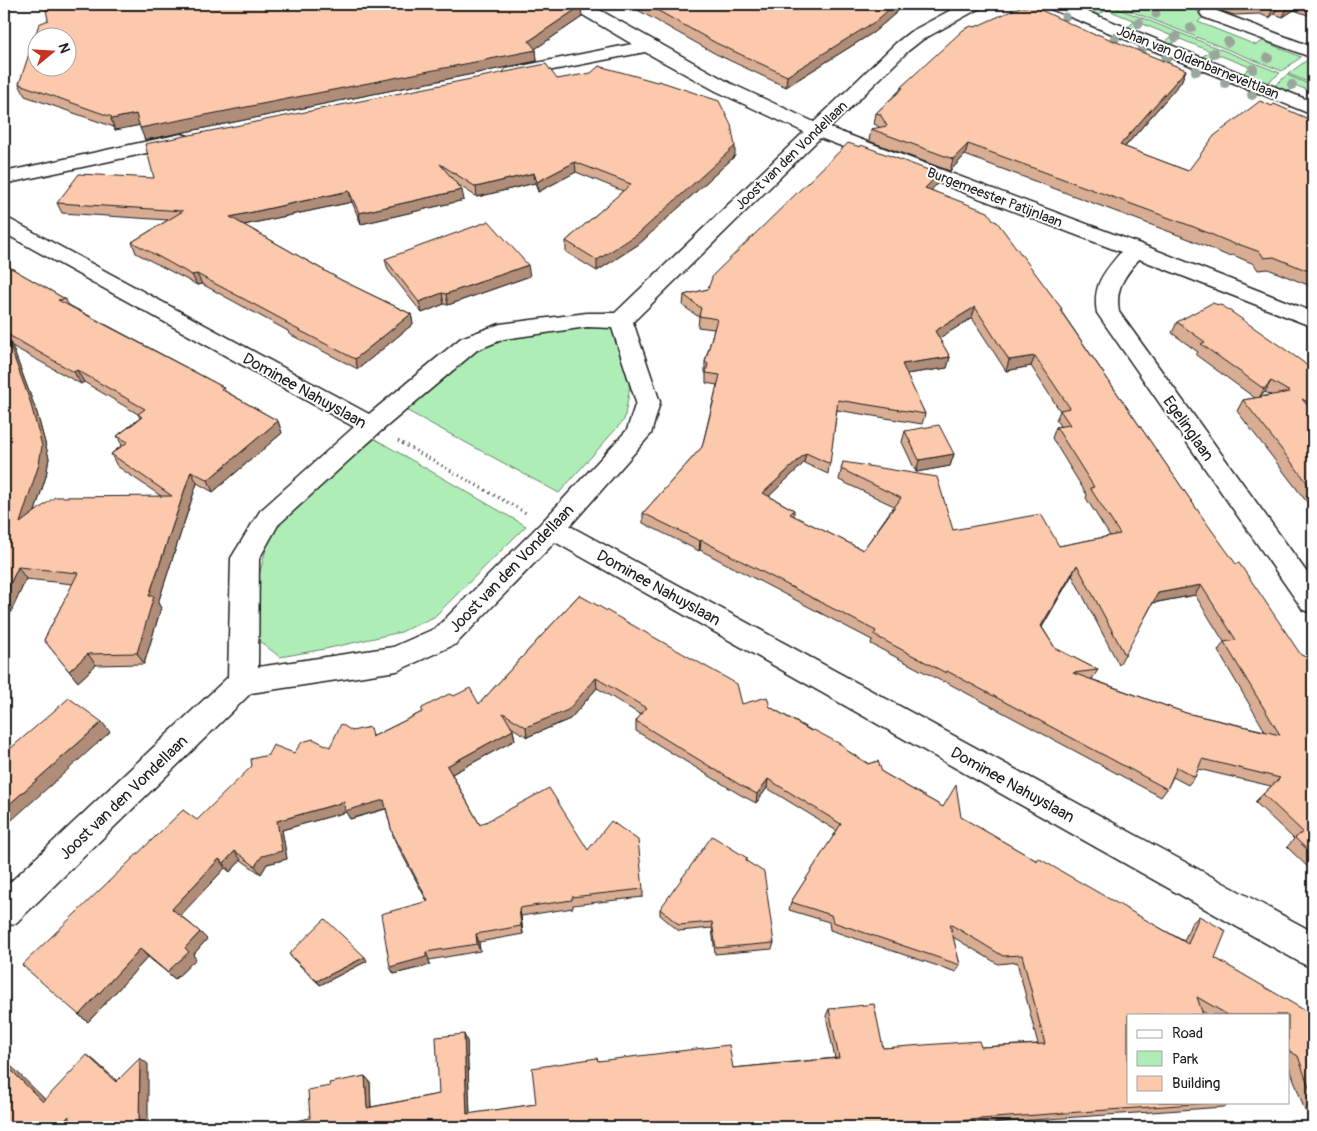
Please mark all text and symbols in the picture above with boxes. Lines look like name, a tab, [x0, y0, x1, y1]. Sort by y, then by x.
street label: Johan van Oldenbarneveltlaan	[1114, 22, 1282, 103]
north arrow	[28, 28, 78, 78]
text: N	[54, 41, 73, 55]
street label: Joost van den Vondellaan	[732, 97, 851, 213]
street label: Burgemeester Patijnlaan	[925, 164, 1065, 231]
street label: Dominee Nahuyslaan	[239, 349, 370, 433]
street label: Egelinglaan	[1158, 392, 1218, 465]
street label: Joost van den Vondellaan	[445, 500, 578, 637]
street label: Dominee Nahuyslaan	[593, 546, 724, 630]
street label: Joost van den Vondellaan	[55, 731, 192, 864]
street label: Dominee Nahuyslaan	[947, 743, 1078, 827]
legend	[1127, 1014, 1290, 1104]
text: Road	[1172, 1024, 1203, 1043]
text: Park	[1172, 1050, 1199, 1069]
text: Building	[1172, 1074, 1220, 1093]

